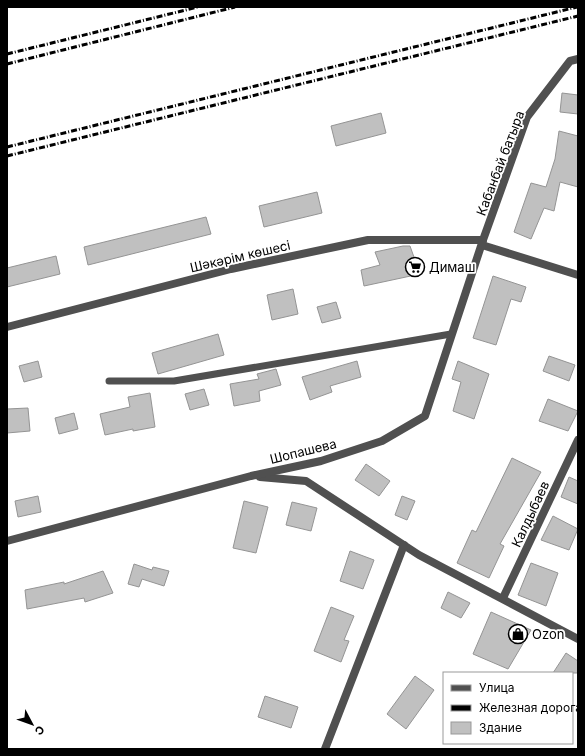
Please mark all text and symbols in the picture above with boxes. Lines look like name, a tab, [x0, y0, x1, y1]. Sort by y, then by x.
street label: Кабанбай батыра	[473, 108, 527, 218]
street label: Шәкәрім көшесі	[188, 237, 292, 275]
supermarket icon: Димаш	[404, 256, 426, 278]
place label: Димаш	[429, 259, 475, 275]
street label: Шопашева	[268, 435, 338, 467]
street label: Калдыбаев	[508, 478, 552, 550]
shop icon: Ozon	[507, 623, 529, 645]
place label: Ozon	[532, 626, 564, 642]
legend	[443, 672, 573, 744]
text: Улица	[479, 680, 514, 695]
text: Железная дорога	[479, 700, 582, 715]
north arrow	[12, 704, 52, 744]
text: Здание	[479, 720, 522, 735]
text: С	[32, 723, 48, 738]

